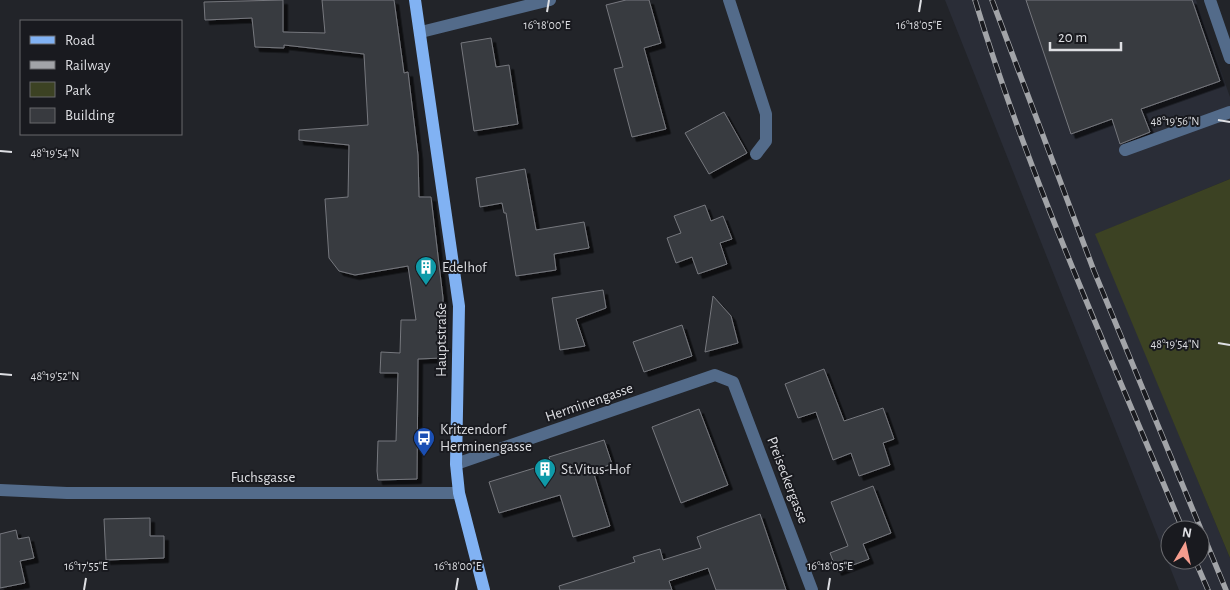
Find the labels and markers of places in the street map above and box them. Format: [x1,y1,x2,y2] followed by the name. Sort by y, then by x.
[414,255,438,286] building icon: Edelhof
[442,260,488,275] place label: Edelhof
[440,422,532,454] place label: Kritzendorf Herminengasse
[412,426,436,457] bus stop icon: Kritzendorf Herminengasse
[533,457,557,488] building icon: St.Vitus-Hof
[561,462,632,477] place label: St.Vitus-Hof

